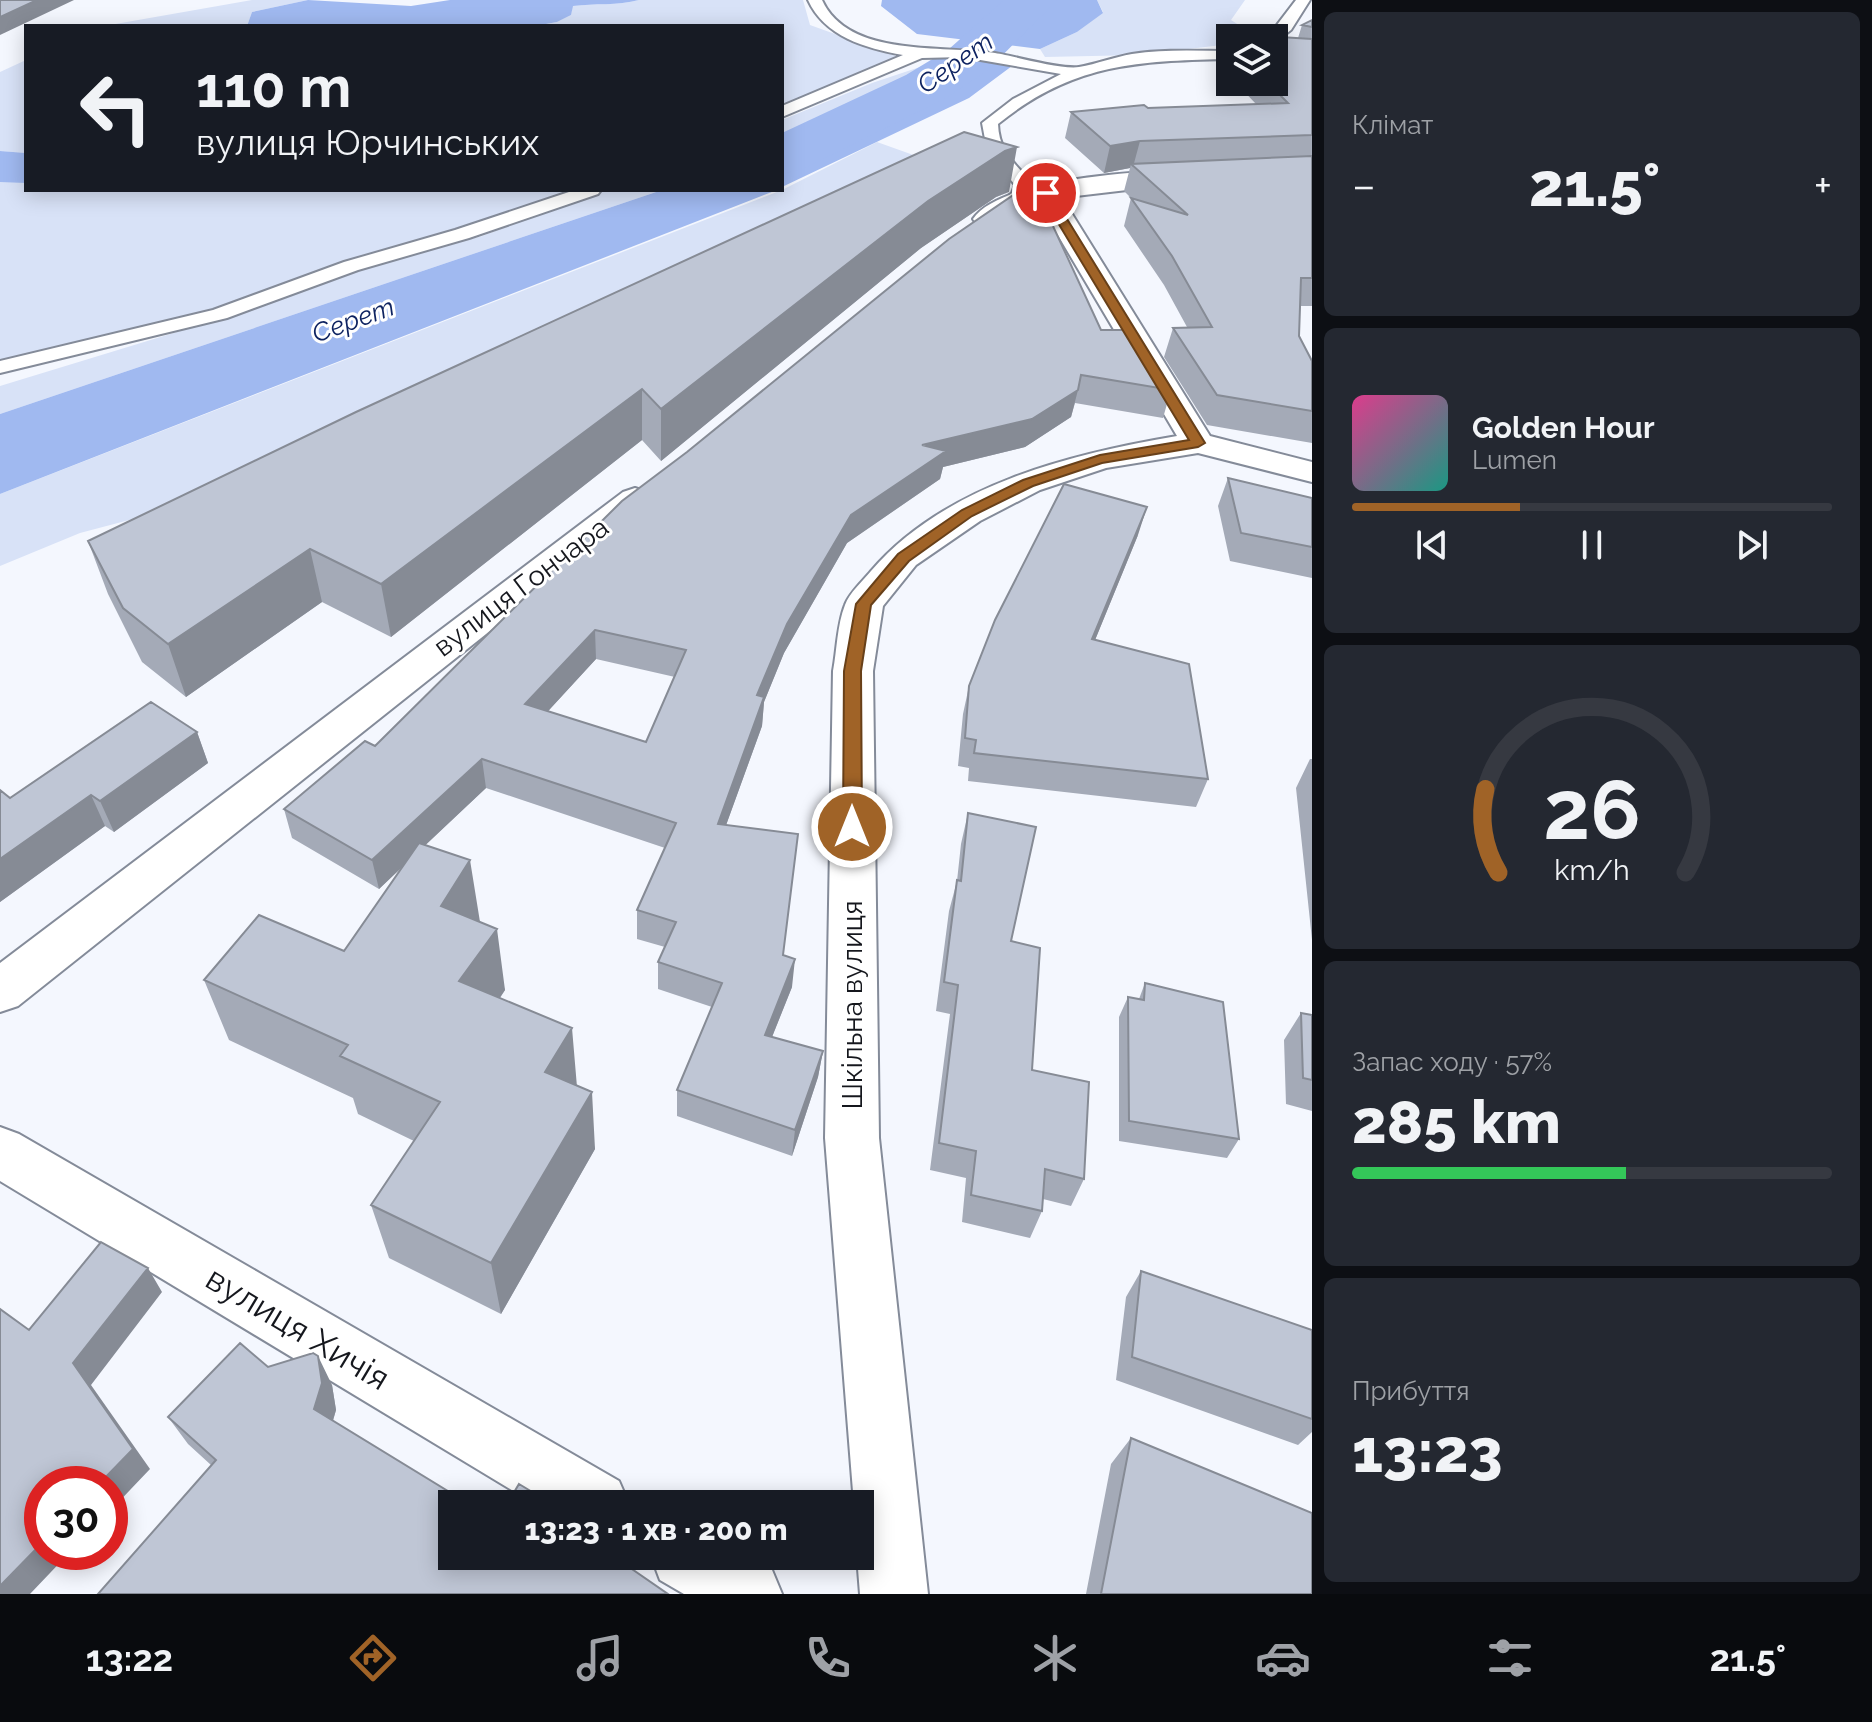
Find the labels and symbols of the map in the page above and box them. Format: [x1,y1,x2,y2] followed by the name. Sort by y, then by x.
[911,26,999,100] water label: Серет
[1012,159,1080,227] pin
[308,291,398,349] water label: Серет
[427,511,615,663] street label: вулиця Гончара
[810,785,894,869] position arrow
[836,900,869,1110] street label: Шкільна вулиця
[199,1258,397,1398] street label: вулиця Хичія
[24,1466,128,1570] speed limit sign: 30

